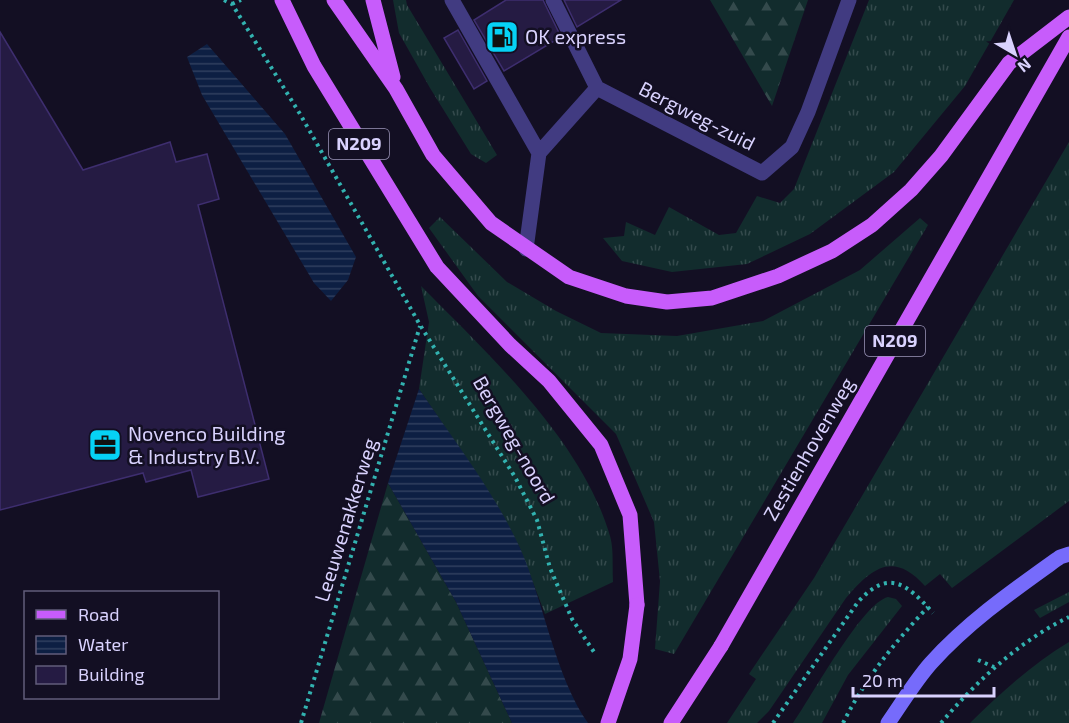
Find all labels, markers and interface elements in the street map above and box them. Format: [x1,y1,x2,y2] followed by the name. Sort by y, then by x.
[484,19,520,55] fuel station icon: OK express
[525,24,626,48] place label: OK express
[985,24,1045,84] north arrow
[1014,55,1035,77] text: N
[635,76,760,155] street label: Bergweg-zuid
[329,129,389,159] road number: N209
[865,326,925,356] road number: N209
[469,372,561,507] street label: Bergweg-noord
[757,373,859,524] street label: Zestienhovenweg
[128,421,286,468] place label: Novenco Building & Industry B.V.
[87,427,123,463] office icon: Novenco Building & Industry B.V.
[309,435,381,605] street label: Leeuwenakkerweg
[24,591,219,699] legend
[78,603,119,625] text: Road
[78,633,128,655] text: Water
[853,660,994,698] scale bar
[78,663,145,685] text: Building
[862,669,903,691] text: 20 m

